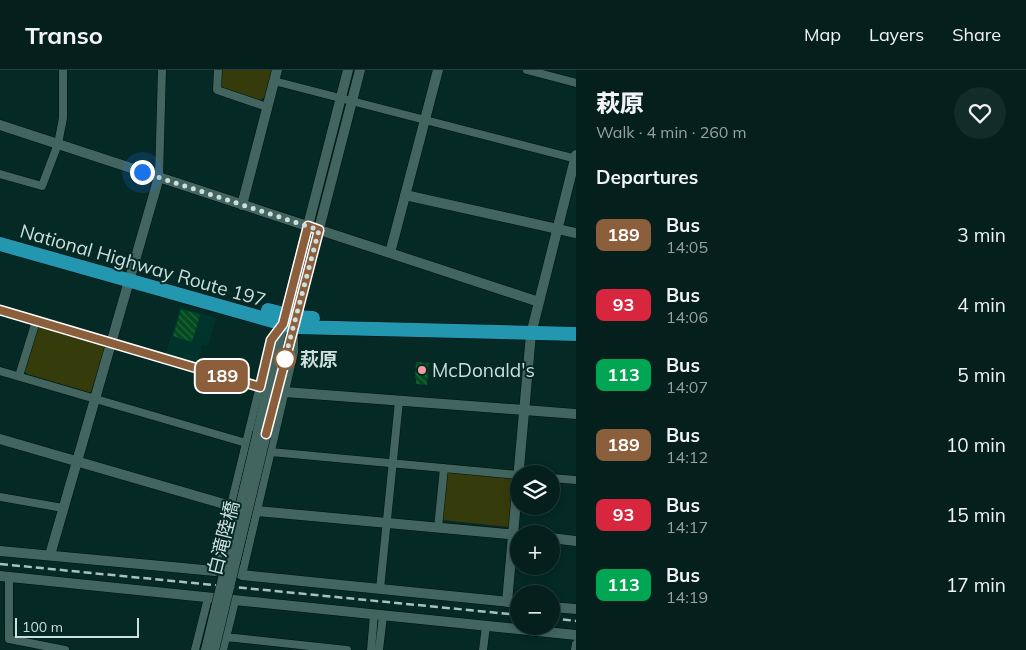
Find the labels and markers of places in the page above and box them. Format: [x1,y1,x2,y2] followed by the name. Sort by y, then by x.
[300,347,338,371] place label: 萩原
[274,348,296,370] marker: 萩原
[432,358,535,382] place label: McDonald's
[416,364,428,376] marker: McDonald's

